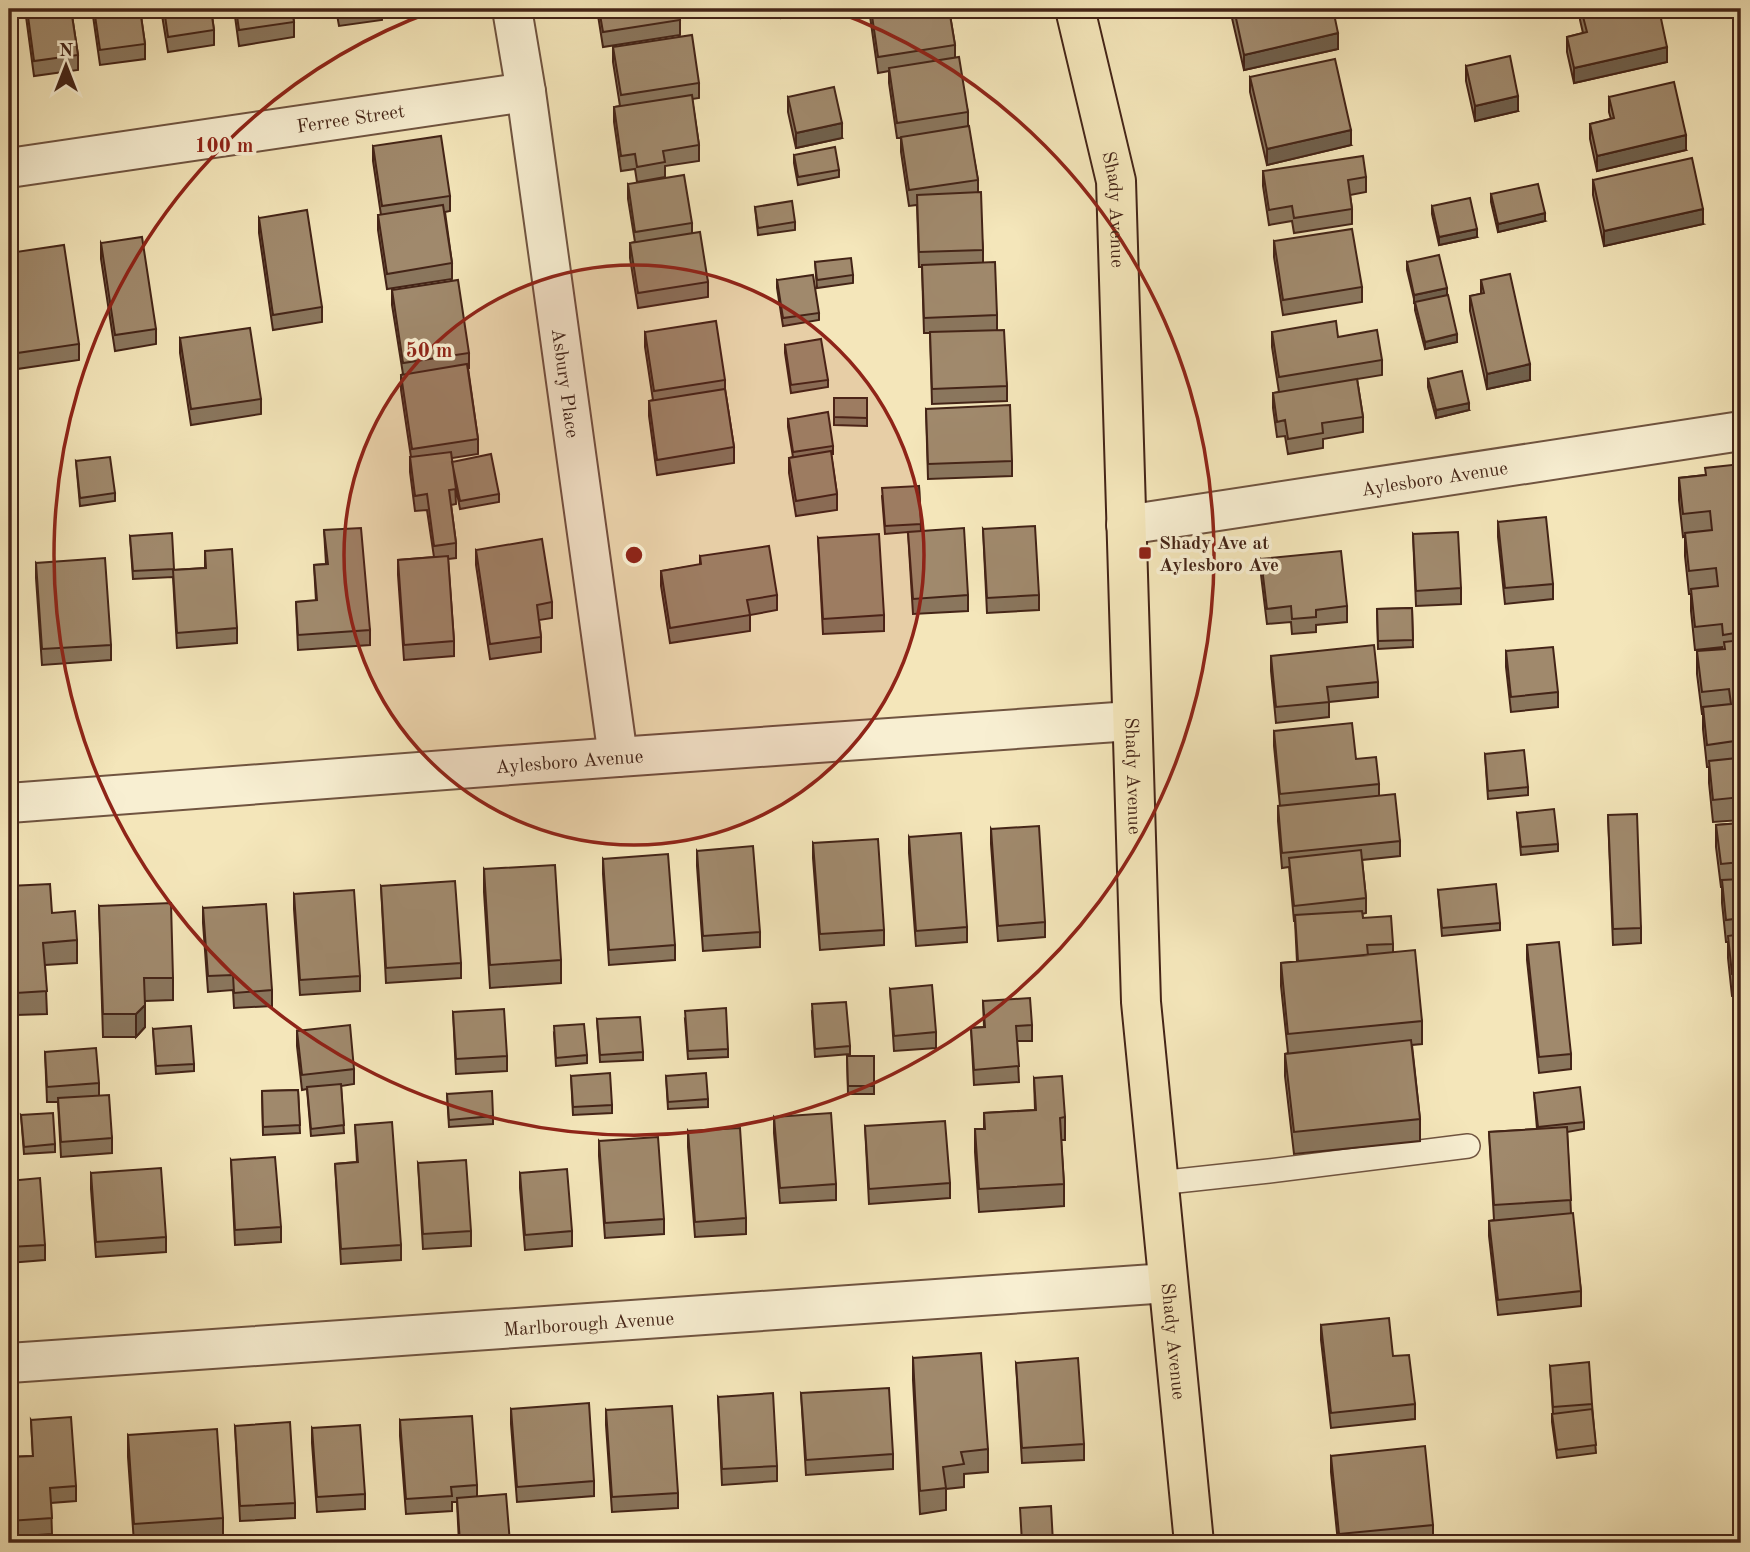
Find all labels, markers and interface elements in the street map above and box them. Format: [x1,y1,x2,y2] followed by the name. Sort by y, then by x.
[32,32,102,102] north arrow
[59,42,74,61] text: N
[295,103,406,138] street label: Ferree Street
[194,136,254,157] text: 100 m
[1097,150,1126,268] street label: Shady Avenue
[547,327,581,439] street label: Asbury Place
[405,341,453,362] text: 50 m
[1360,460,1509,501] street label: Aylesboro Avenue
[1159,535,1279,576] place label: Shady Ave at Aylesboro Ave
[622,543,646,567] centre of rings
[1137,545,1153,561] marker: Shady Ave at Aylesboro Ave
[1120,717,1143,835] street label: Shady Avenue
[495,748,644,778] street label: Aylesboro Avenue
[1157,1282,1187,1401] street label: Shady Avenue
[503,1310,675,1341] street label: Marlborough Avenue

